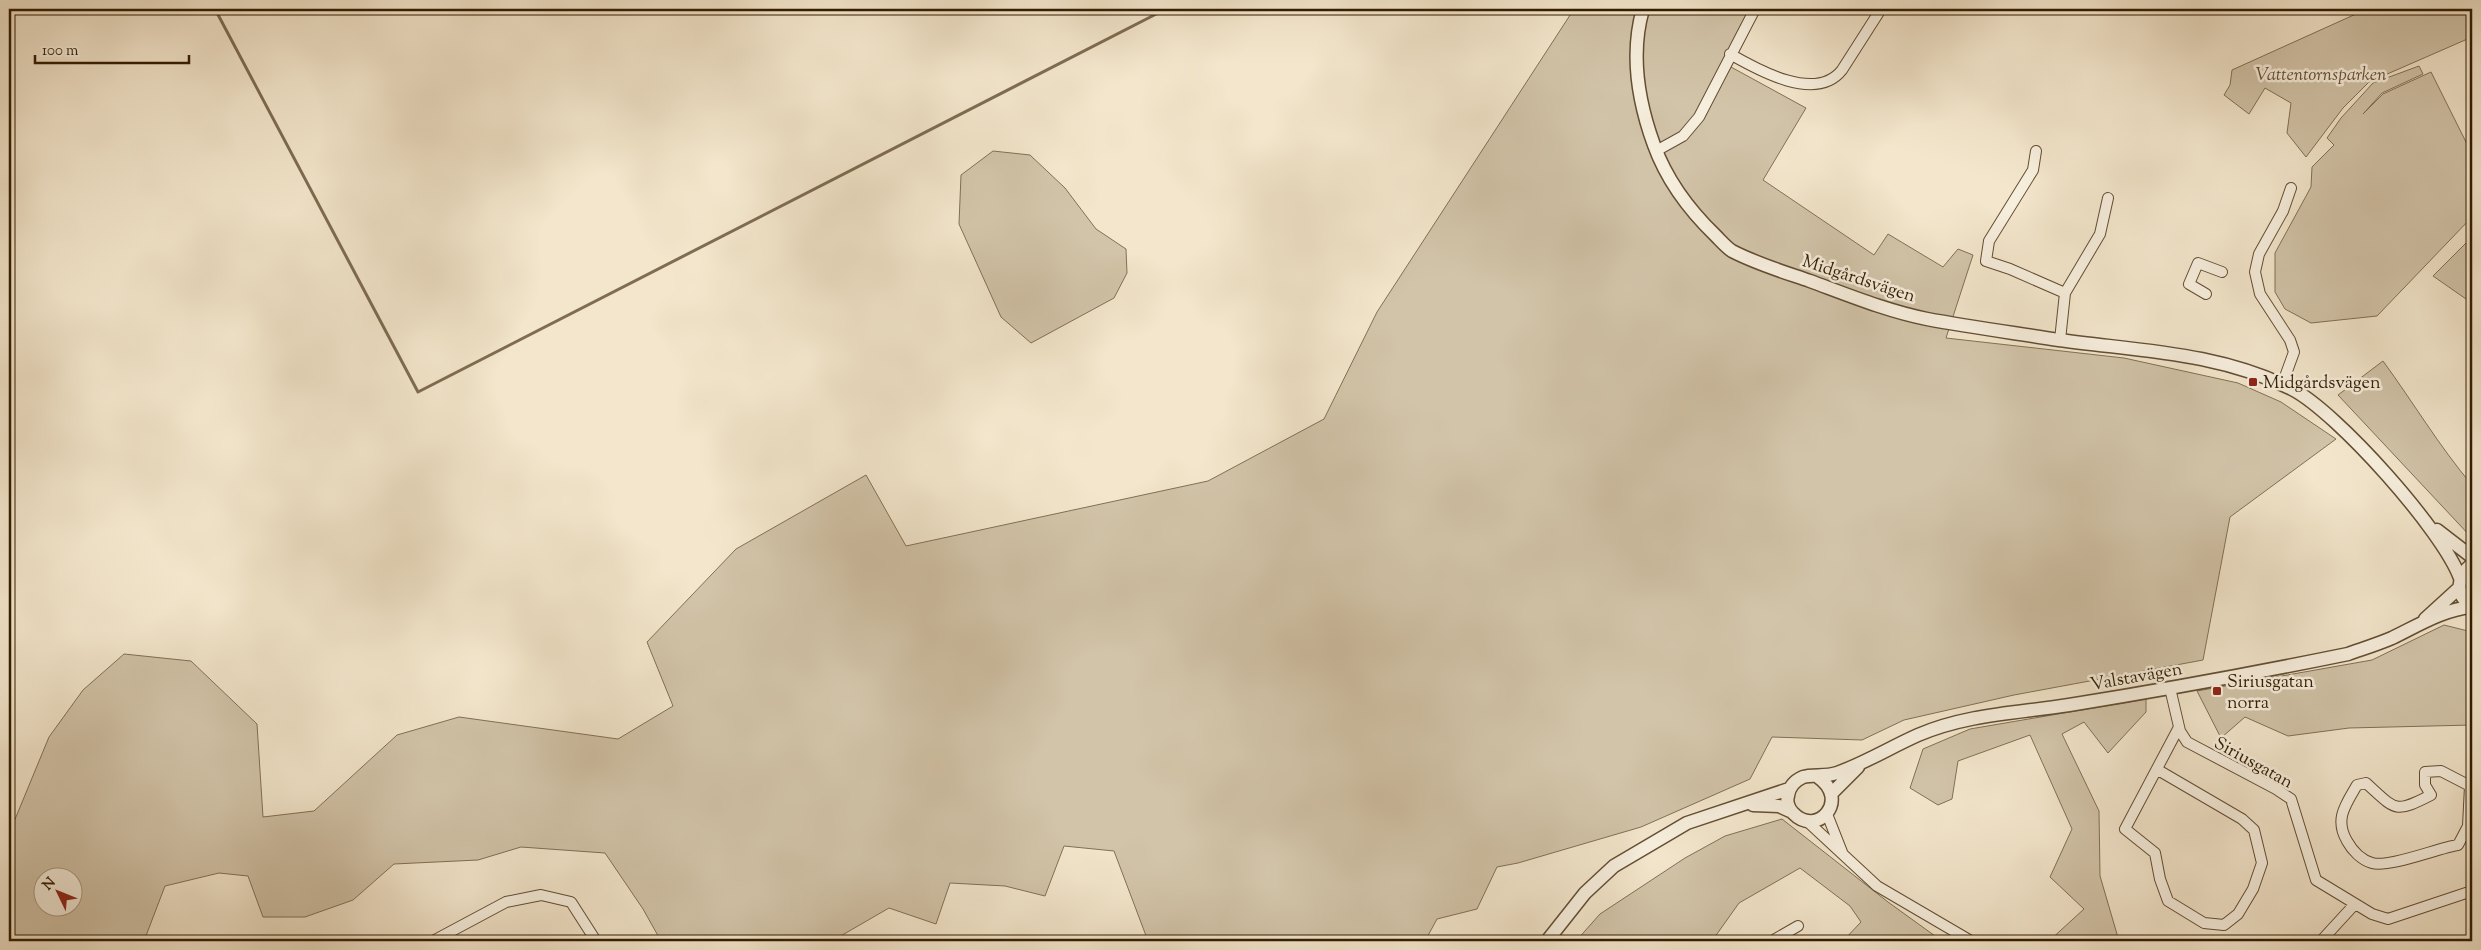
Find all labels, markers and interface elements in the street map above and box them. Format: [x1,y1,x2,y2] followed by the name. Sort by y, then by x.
[35,32,189,64] scale bar
[42,41,79,62] text: 100 m
[2256,63,2387,89] park label: Vattentornsparken
[1798,249,1919,311] street label: Midgårdsvägen
[2263,371,2381,397] place label: Midgårdsvägen
[2247,376,2259,388] marker: Midgårdsvägen
[2088,657,2185,699] street label: Valstavägen
[2227,670,2314,717] place label: Siriusgatan norra
[2211,685,2223,697] marker: Siriusgatan norra
[2209,731,2298,796] street label: Siriusgatan
[32,868,82,918] north arrow
[39,874,61,895] text: N

